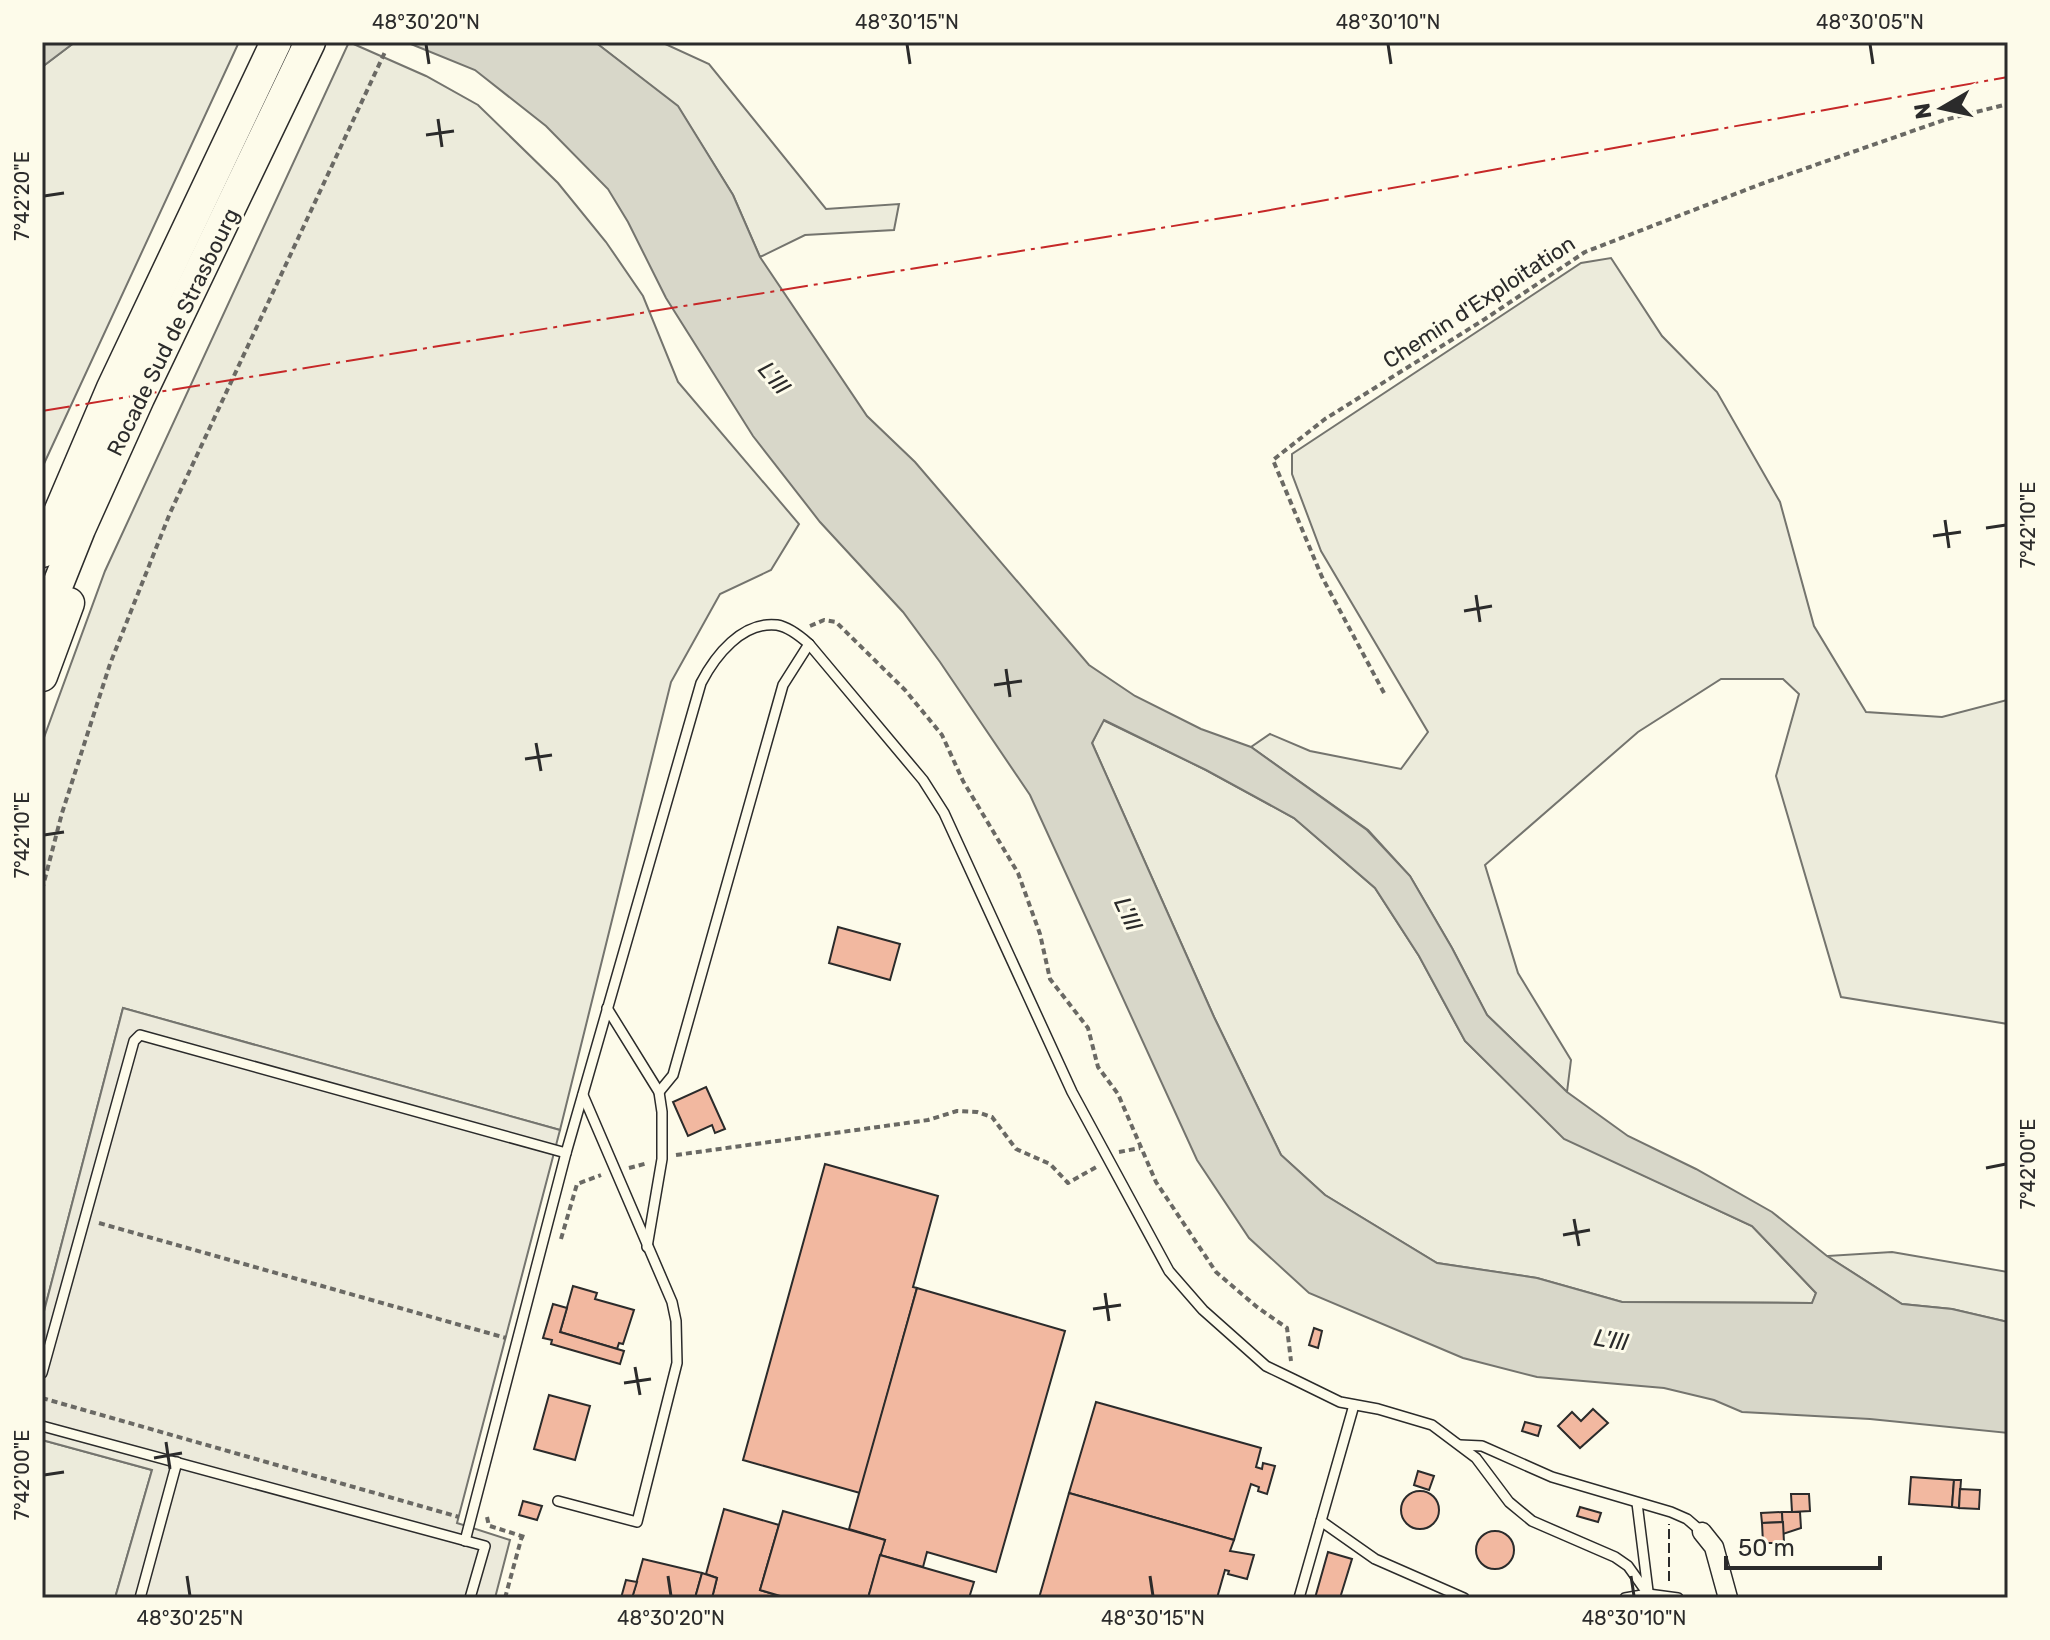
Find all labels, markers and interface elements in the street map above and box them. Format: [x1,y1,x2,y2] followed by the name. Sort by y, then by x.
[372,10,480,34] text: 48°30'20"N
[855,10,959,34] text: 48°30'15"N
[1336,10,1440,34] text: 48°30'10"N
[1816,10,1924,34] text: 48°30'05"N
[1902,68,1982,148] north arrow
[1908,101,1937,121] text: N
[10,151,34,241] text: 7°42'20"E
[101,204,245,460] street label: Rocade Sud de Strasbourg
[1378,230,1580,374] street label: Chemin d'Exploitation
[752,356,796,401] water label: L'Ill
[2016,482,2040,568] text: 7°42'10"E
[10,792,34,878] text: 7°42'10"E
[1108,893,1148,936] water label: L'Ill
[2016,1119,2040,1209] text: 7°42'00"E
[1592,1323,1631,1357] water label: L'Ill
[10,1430,34,1520] text: 7°42'00"E
[1726,1520,1880,1570] scale bar
[1738,1534,1795,1562] text: 50 m
[137,1606,243,1630] text: 48°30'25"N
[617,1606,725,1630] text: 48°30'20"N
[1101,1606,1205,1630] text: 48°30'15"N
[1582,1606,1686,1630] text: 48°30'10"N

